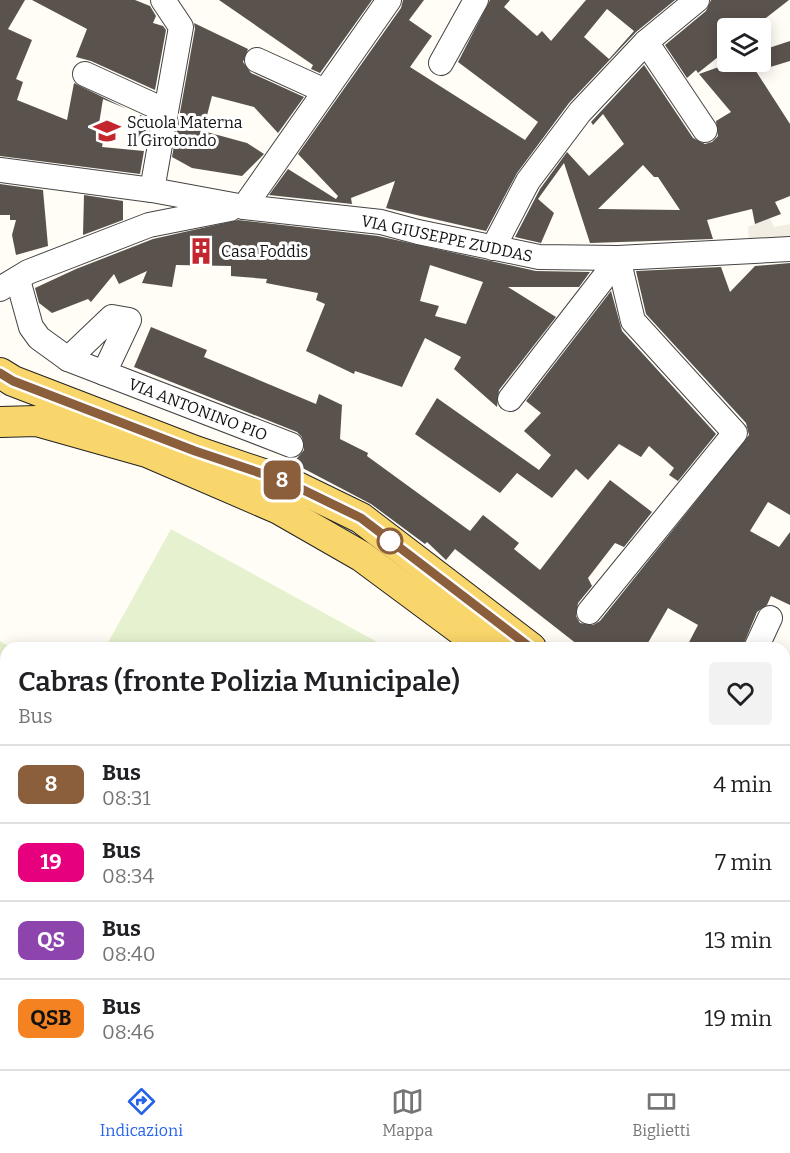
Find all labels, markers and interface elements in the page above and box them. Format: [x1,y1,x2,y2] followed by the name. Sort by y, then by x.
[717,18,771,72] map controls
[717,18,771,72] button: layers
[127,113,243,150] place label: Scuola Materna Il Girotondo
[92,116,122,146] school or university icon: Scuola Materna Il Girotondo
[359,211,534,266] street label: VIA GIUSEPPE ZUDDAS
[186,236,216,266] building icon: Casa Foddis
[221,242,308,261] place label: Casa Foddis
[126,374,270,445] street label: VIA ANTONINO PIO
[262,460,302,500] line badge: 8
[276,467,288,493] text: 8
[377,528,403,554] unlabelled marker
[709,662,772,725] button: heart
[18,665,460,698] text: Cabras (fronte Polizia Municipale)
[18,704,53,728] text: Bus
[102,759,141,786] text: Bus
[45,771,57,797] text: 8
[713,771,772,798] text: 4 min
[102,786,151,810] text: 08:31
[102,837,141,864] text: Bus
[40,849,62,875] text: 19
[715,849,772,876] text: 7 min
[102,864,154,888] text: 08:34
[102,915,141,942] text: Bus
[37,927,65,953] text: QS
[705,927,772,954] text: 13 min
[102,942,156,966] text: 08:40
[102,993,141,1020] text: Bus
[30,1005,72,1031] text: QSB
[704,1005,772,1032] text: 19 min
[102,1020,154,1044] text: 08:46
[100,1085,183,1140] tab: Indicazioni
[382,1085,433,1140] tab: Mappa
[632,1085,690,1140] tab: Biglietti

